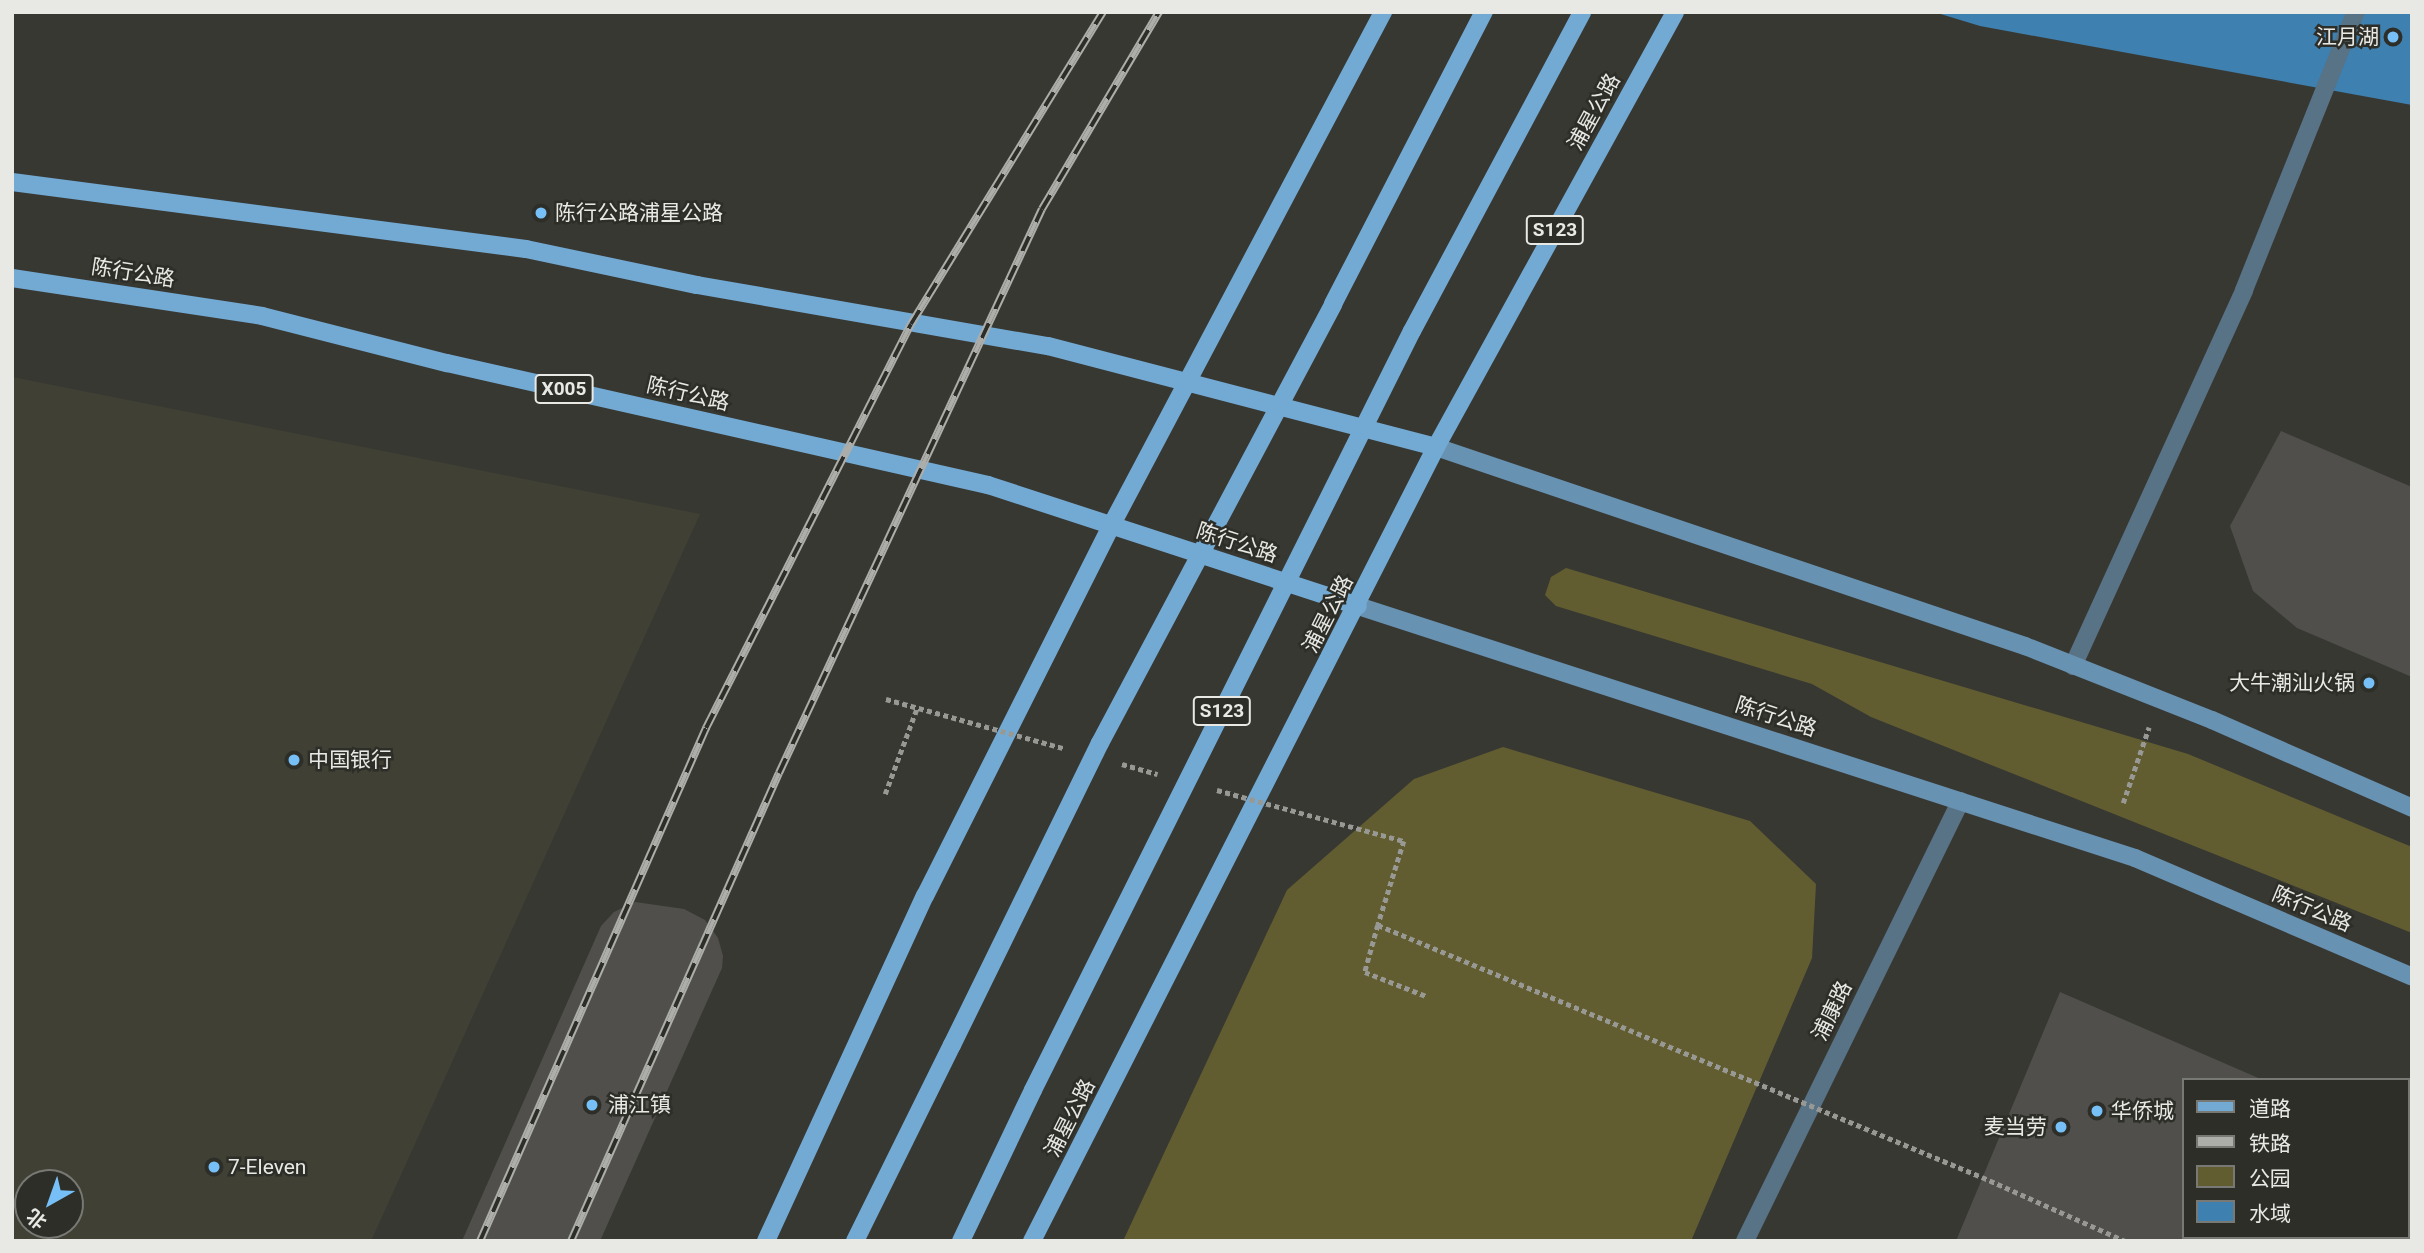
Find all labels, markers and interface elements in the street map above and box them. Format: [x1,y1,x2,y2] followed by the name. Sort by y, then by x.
[2316,24,2379,50] place label: 江月湖
[2385,29,2401,45] marker: 江月湖
[1563,69,1625,155] street label: 浦星公路
[555,200,723,226] place label: 陈行公路浦星公路
[533,205,549,221] marker: 陈行公路浦星公路
[1525,214,1585,246] road number: S123
[90,254,176,292] street label: 陈行公路
[644,372,732,416] street label: 陈行公路
[534,374,594,404] road number: X005
[1193,518,1281,568] street label: 陈行公路
[1298,571,1358,657] street label: 浦星公路
[2229,670,2355,696] place label: 大牛潮汕火锅
[2361,675,2377,691] marker: 大牛潮汕火锅
[1732,692,1820,742] street label: 陈行公路
[1192,696,1252,726] road number: S123
[308,747,392,773] place label: 中国银行
[286,752,302,768] marker: 中国银行
[2268,881,2356,937] street label: 陈行公路
[1807,977,1857,1045] street label: 浦康路
[1040,1075,1100,1161] street label: 浦星公路
[2182,1078,2410,1239] legend
[608,1092,671,1118] place label: 浦江镇
[582,1095,602,1115] marker: 浦江镇
[2249,1097,2291,1121] text: 道路
[2111,1098,2174,1124] place label: 华侨城
[2089,1103,2105,1119] marker: 华侨城
[1984,1114,2047,1140] place label: 麦当劳
[2053,1119,2069,1135] marker: 麦当劳
[2249,1132,2291,1156] text: 铁路
[228,1154,306,1180] place label: 7-Eleven
[206,1159,222,1175] marker: 7-Eleven
[2249,1167,2291,1191] text: 公园
[14,1169,84,1239] north arrow
[2249,1202,2291,1226] text: 水域
[22,1204,51,1234] text: 北

